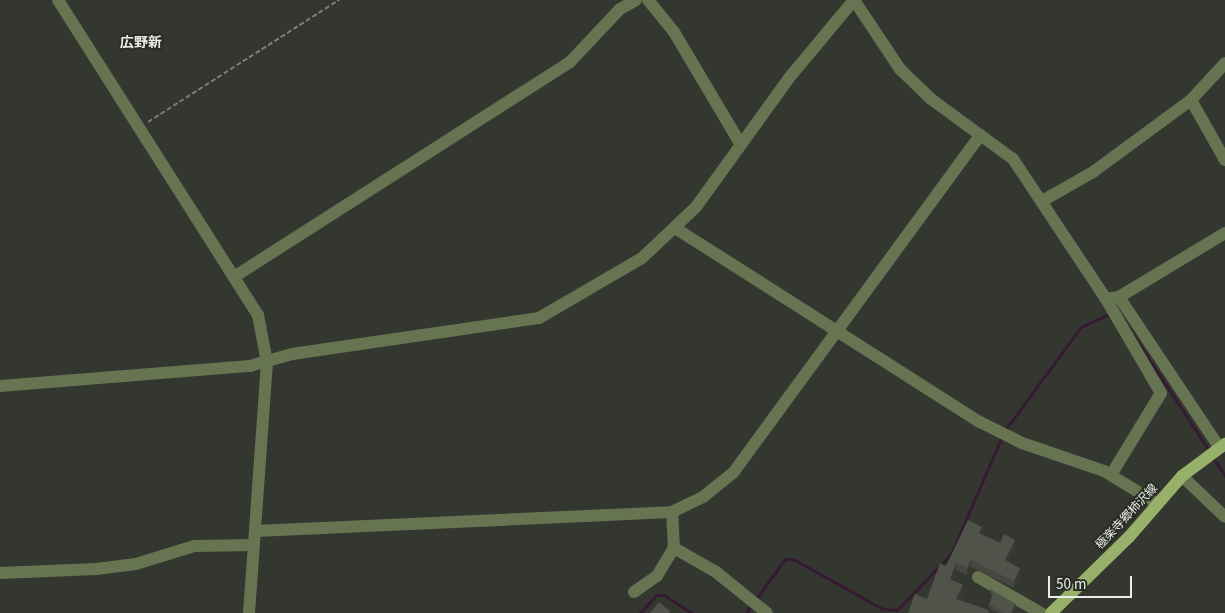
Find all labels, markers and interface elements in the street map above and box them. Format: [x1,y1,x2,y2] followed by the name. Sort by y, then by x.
[120,35,162,51] district label: 広野新
[1093,481,1161,553] street label: 極楽寺郷柿沢線
[1050,566,1134,598] scale bar
[1056,574,1086,595] text: 50 m

